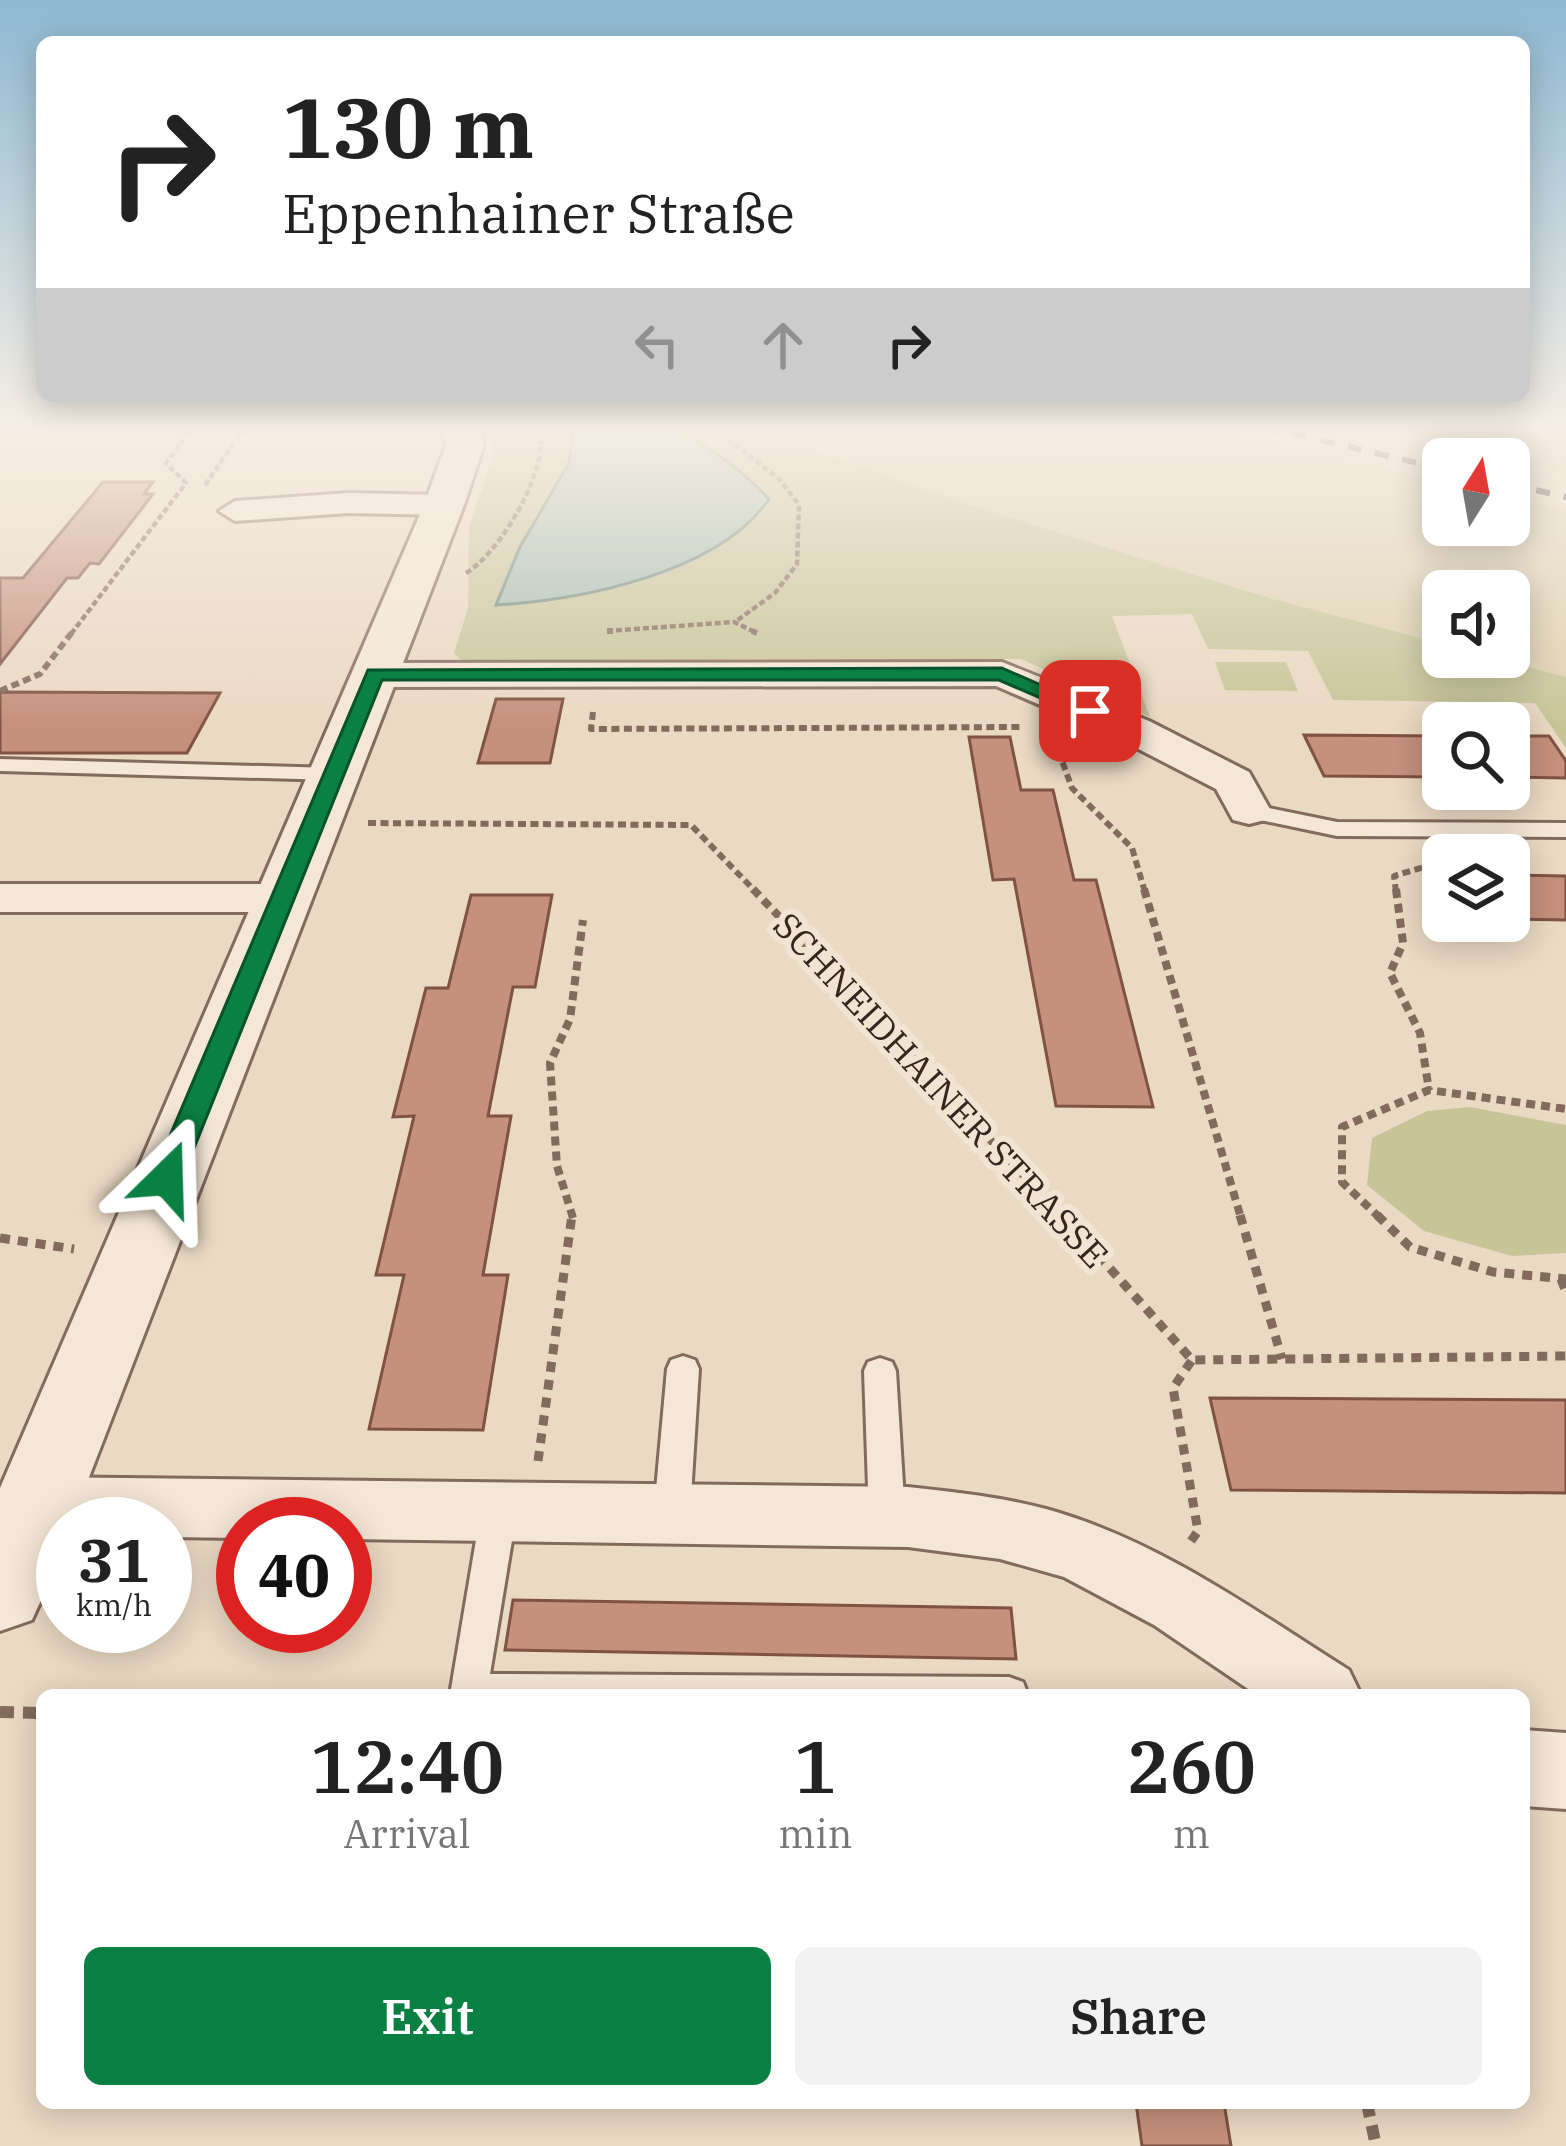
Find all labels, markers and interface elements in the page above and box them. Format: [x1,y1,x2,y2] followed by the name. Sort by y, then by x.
[282,72,534,181] text: 130 m
[84,84,240,240] icon: right
[282,178,795,248] text: Eppenhainer Straße
[624,312,690,378] icon: left
[750,312,816,378] icon: ahead
[876,312,942,378] icon: right
[1422,438,1530,546] north arrow
[1422,438,1530,942] map controls
[1422,570,1530,678] button: sound
[1039,660,1141,762] pin
[1057,678,1123,744] icon: arrive
[1422,702,1530,810] button: search
[1422,834,1530,942] button: layers
[764,902,1119,1277] street label: SCHNEIDHAINER STRASSE
[104,1115,230,1241] position arrow
[216,1497,372,1653] speed limit sign: 40
[78,1520,150,1599] text: 31
[76,1585,152,1624] text: km/h
[310,1719,504,1813] text: 12:40
[794,1719,837,1813] text: 1
[1126,1719,1256,1813] text: 260
[344,1808,471,1859] text: Arrival
[778,1808,853,1859] text: min
[1173,1808,1210,1859] text: m
[84,1947,771,2085] button: Exit
[795,1947,1482,2085] button: Share

